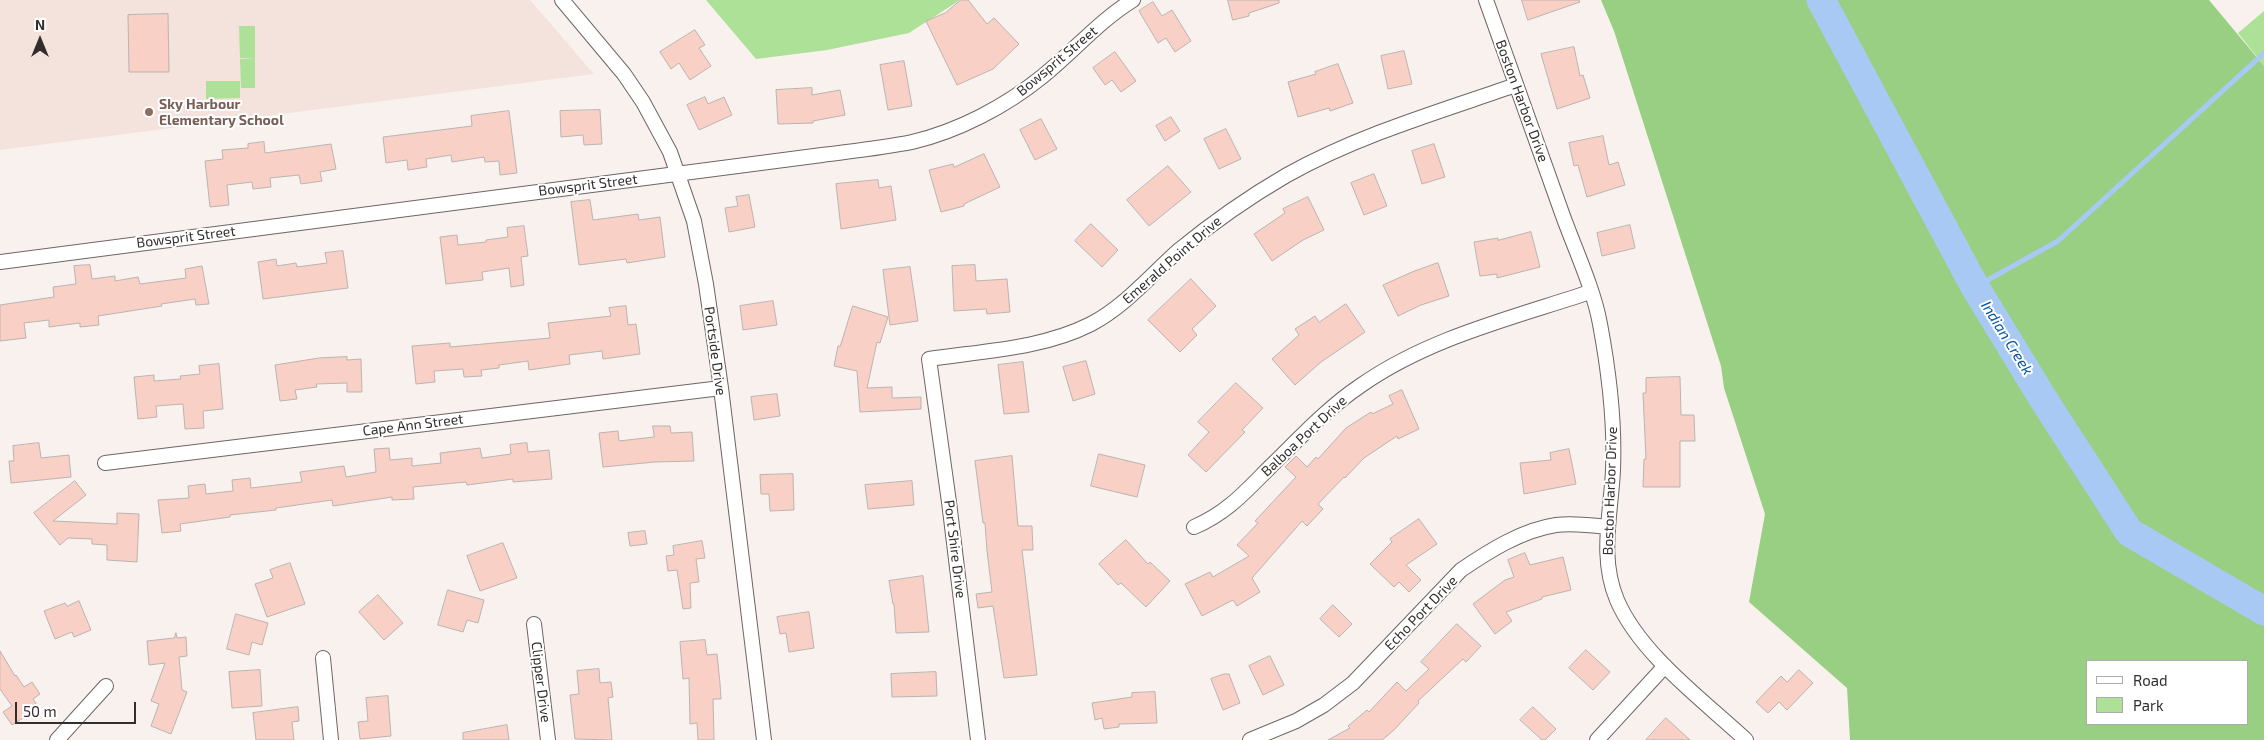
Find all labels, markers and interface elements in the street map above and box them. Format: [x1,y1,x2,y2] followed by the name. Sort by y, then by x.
[15,15,65,65] north arrow
[35,16,45,33] text: N
[1013,22,1101,100] street label: Bowsprit Street
[1492,38,1552,164] street label: Boston Harbor Drive
[159,96,284,128] place label: Sky Harbour Elementary School
[143,106,155,118] marker: Sky Harbour Elementary School
[537,171,639,199] street label: Bowsprit Street
[1119,212,1225,308] street label: Emerald Point Drive
[135,223,237,251] street label: Bowsprit Street
[1977,298,2037,378] water label: Indian Creek
[700,305,730,397] street label: Portside Drive
[1258,392,1350,480] street label: Balboa Port Drive
[362,410,464,440] street label: Cape Ann Street
[1599,426,1621,556] street label: Boston Harbor Drive
[941,499,969,599] street label: Port Shire Drive
[1381,572,1461,654] street label: Echo Port Drive
[528,641,554,723] street label: Clipper Drive
[2086,660,2249,725] legend
[2133,671,2168,689] text: Road
[18,692,139,724] scale bar
[2133,696,2164,714] text: Park
[23,702,57,720] text: 50 m

